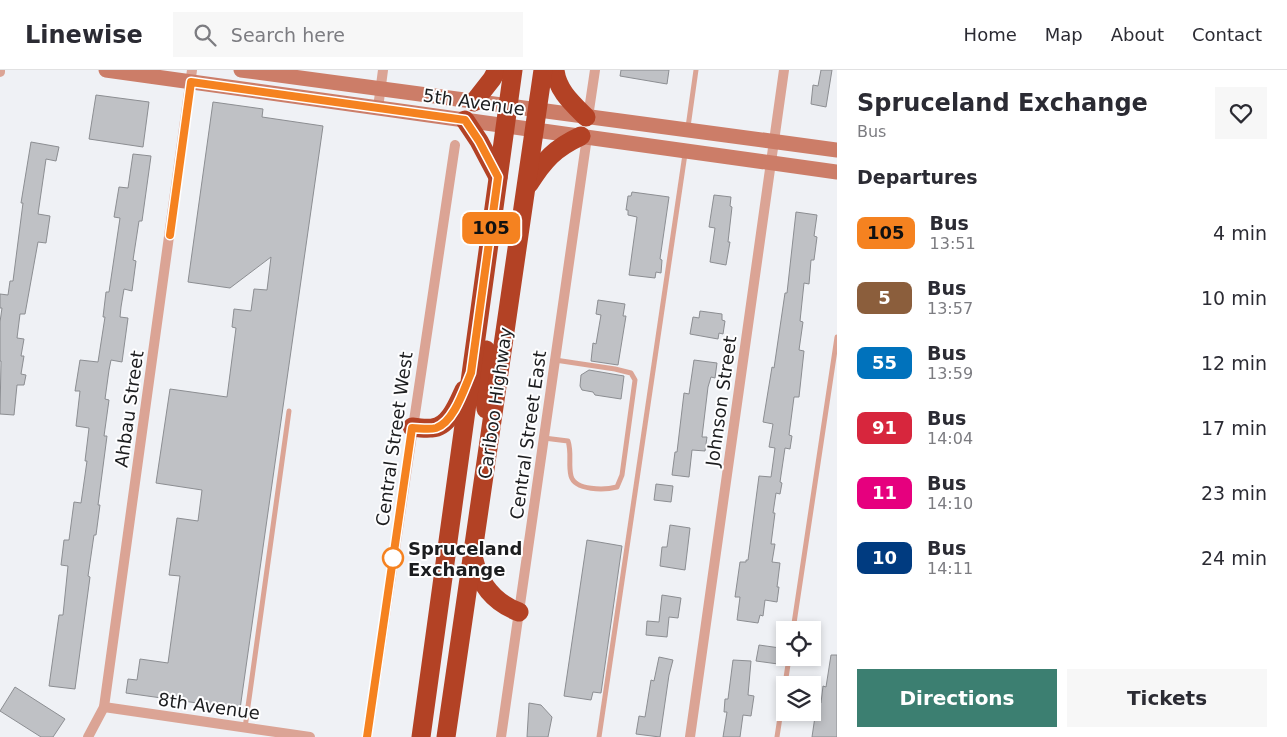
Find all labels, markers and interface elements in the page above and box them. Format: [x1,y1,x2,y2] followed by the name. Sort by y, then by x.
[173,12,523,57] search box
[25,21,143,49] text: Linewise
[191,21,219,49] icon: search
[231,24,345,46] text: Search here
[964,24,1017,45] text: Home
[1045,24,1083,45] text: Map
[1111,24,1164,45] text: About
[1192,24,1262,45] text: Contact
[422,84,526,120] street label: 5th Avenue
[1215,87,1267,139] button: heart
[857,89,1148,117] text: Spruceland Exchange
[857,122,886,141] text: Bus
[857,166,978,188] text: Departures
[462,212,520,244] line badge: 105
[930,212,969,234] text: Bus
[472,217,510,238] text: 105
[867,222,905,243] text: 105
[1213,222,1267,244] text: 4 min
[930,234,976,253] text: 13:51
[927,277,966,299] text: Bus
[878,287,891,308] text: 5
[1201,287,1267,309] text: 10 min
[927,299,973,318] text: 13:57
[474,325,516,480] street label: Cariboo Highway
[701,334,741,468] street label: Johnson Street
[927,342,966,364] text: Bus
[110,349,148,469] street label: Ahbau Street
[506,349,550,521] street label: Central Street East
[371,350,417,528] street label: Central Street West
[872,352,897,373] text: 55
[1201,352,1267,374] text: 12 min
[927,364,973,383] text: 13:59
[927,407,966,429] text: Bus
[872,417,897,438] text: 91
[1201,417,1267,439] text: 17 min
[927,429,973,448] text: 14:04
[927,472,966,494] text: Bus
[872,482,897,503] text: 11
[1201,482,1267,504] text: 23 min
[927,494,973,513] text: 14:10
[927,537,966,559] text: Bus
[408,538,522,580] place label: Spruceland Exchange
[382,547,404,569] marker: Spruceland Exchange
[872,547,897,568] text: 10
[1201,547,1267,569] text: 24 min
[927,559,973,578] text: 14:11
[776,621,821,721] map controls
[776,621,821,666] button: locate
[857,669,1057,727] button: Directions
[1067,669,1267,727] button: Tickets
[776,676,821,721] button: layers
[157,688,261,724] street label: 8th Avenue

